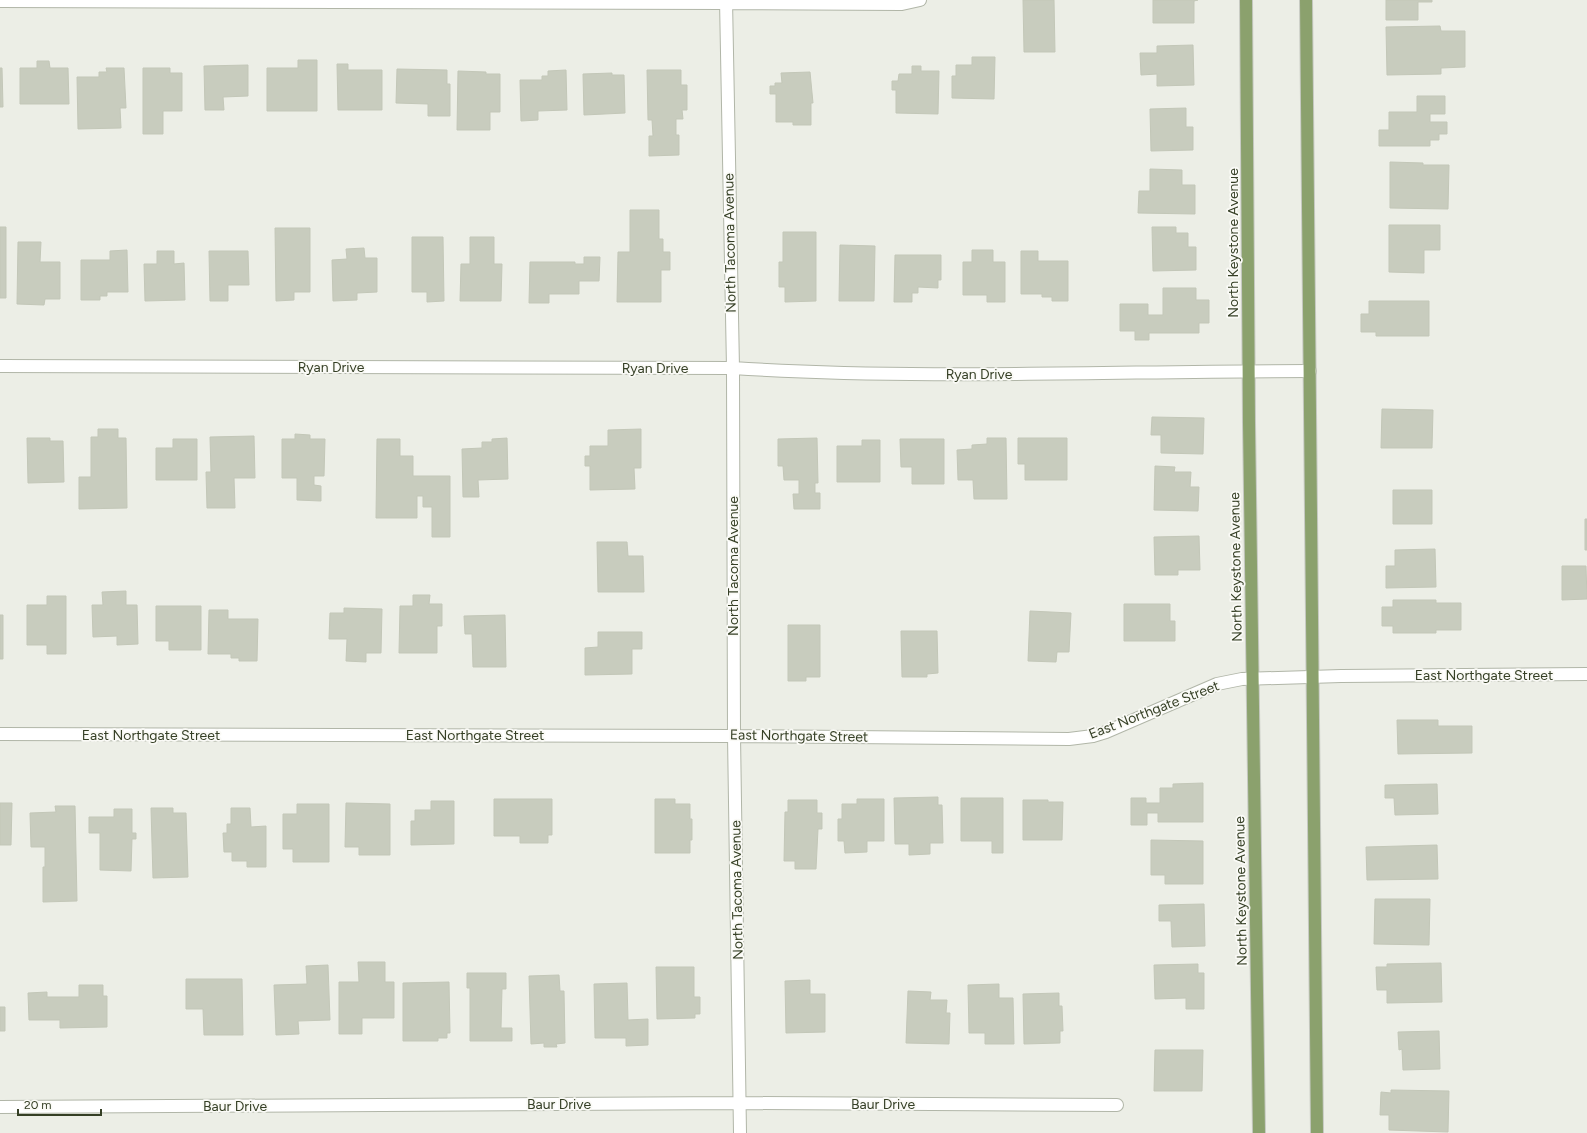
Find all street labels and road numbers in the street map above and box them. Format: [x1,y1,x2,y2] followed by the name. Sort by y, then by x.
[1225,168,1242,318] street label: North Keystone Avenue
[720,173,740,313] street label: North Tacoma Avenue
[298,359,365,376] street label: Ryan Drive
[622,360,689,377] street label: Ryan Drive
[946,366,1013,383] street label: Ryan Drive
[1226,492,1246,642] street label: North Keystone Avenue
[725,496,742,636] street label: North Tacoma Avenue
[1415,667,1553,684] street label: East Northgate Street
[1086,677,1222,743] street label: East Northgate Street
[730,726,868,746] street label: East Northgate Street
[82,727,220,744] street label: East Northgate Street
[406,727,544,744] street label: East Northgate Street
[1231,816,1251,966] street label: North Keystone Avenue
[727,820,747,960] street label: North Tacoma Avenue
[527,1096,591,1113] street label: Baur Drive
[851,1096,915,1113] street label: Baur Drive
[203,1098,267,1115] street label: Baur Drive

